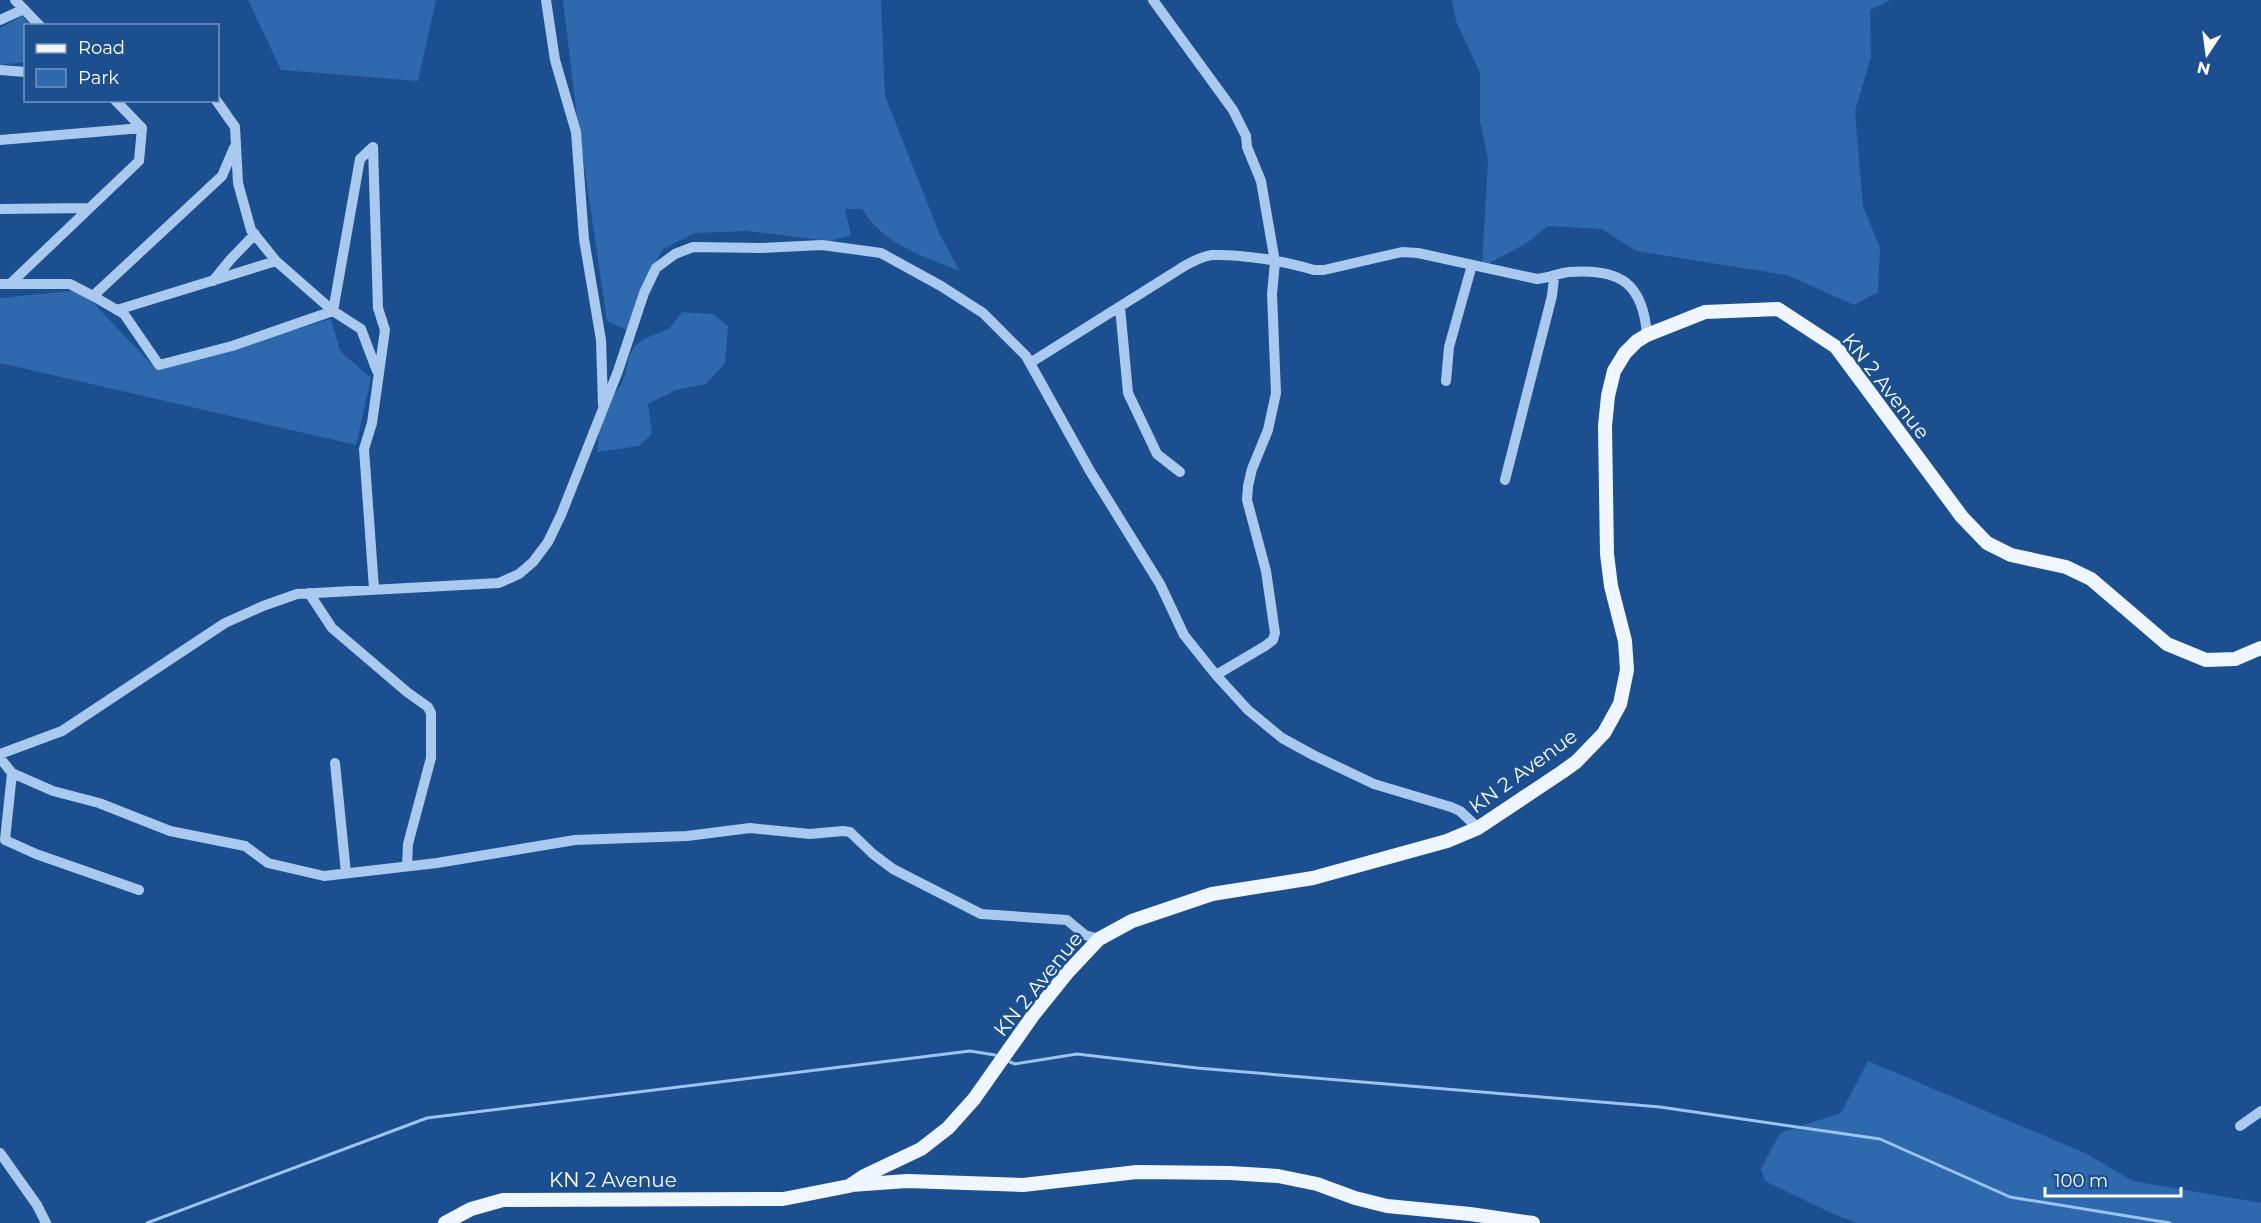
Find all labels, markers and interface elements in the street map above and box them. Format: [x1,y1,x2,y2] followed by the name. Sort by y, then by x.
[24,24,219,102] legend
[2177,24,2237,84] north arrow
[78,37,125,59] text: Road
[2195,57,2212,79] text: N
[78,67,119,89] text: Park
[1837,328,1935,444] street label: KN 2 Avenue
[1464,724,1582,818] street label: KN 2 Avenue
[988,927,1088,1041] street label: KN 2 Avenue
[2045,1160,2182,1198] scale bar
[549,1168,677,1192] street label: KN 2 Avenue
[2054,1170,2108,1192] text: 100 m

